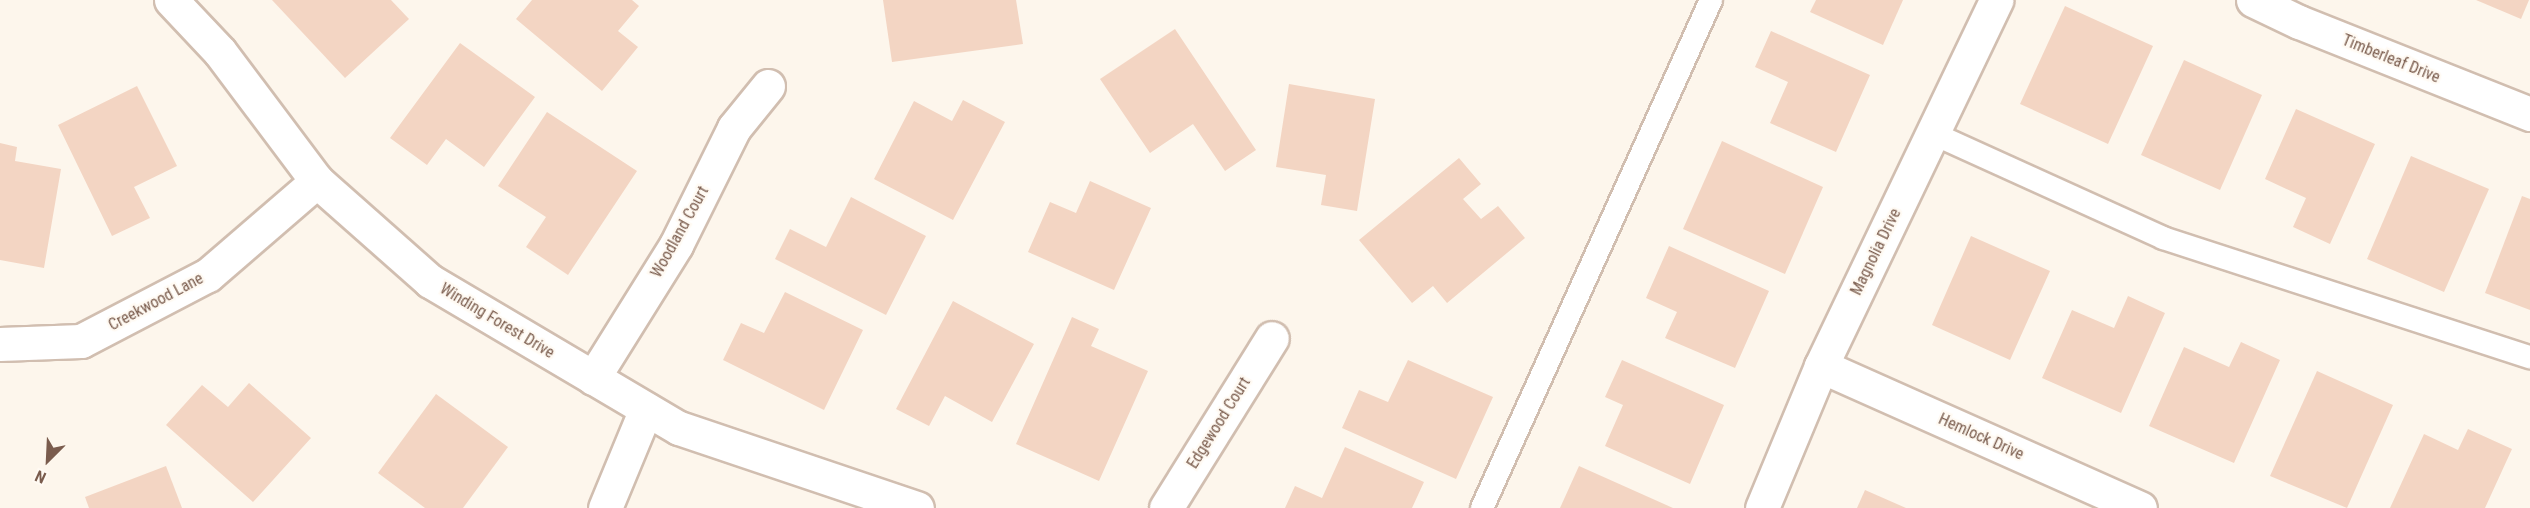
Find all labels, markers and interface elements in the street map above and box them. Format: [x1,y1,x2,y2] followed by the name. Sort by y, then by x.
[2339,31,2443,87] street label: Timberleaf Drive
[647,183,713,281] street label: Woodland Court
[1847,206,1905,298] street label: Magnolia Drive
[105,269,207,335] street label: Creekwood Lane
[436,279,558,363] street label: Winding Forest Drive
[1183,374,1255,472] street label: Edgewood Court
[1935,410,2027,464] street label: Hemlock Drive
[18,430,78,490] north arrow
[32,466,49,488] text: N

